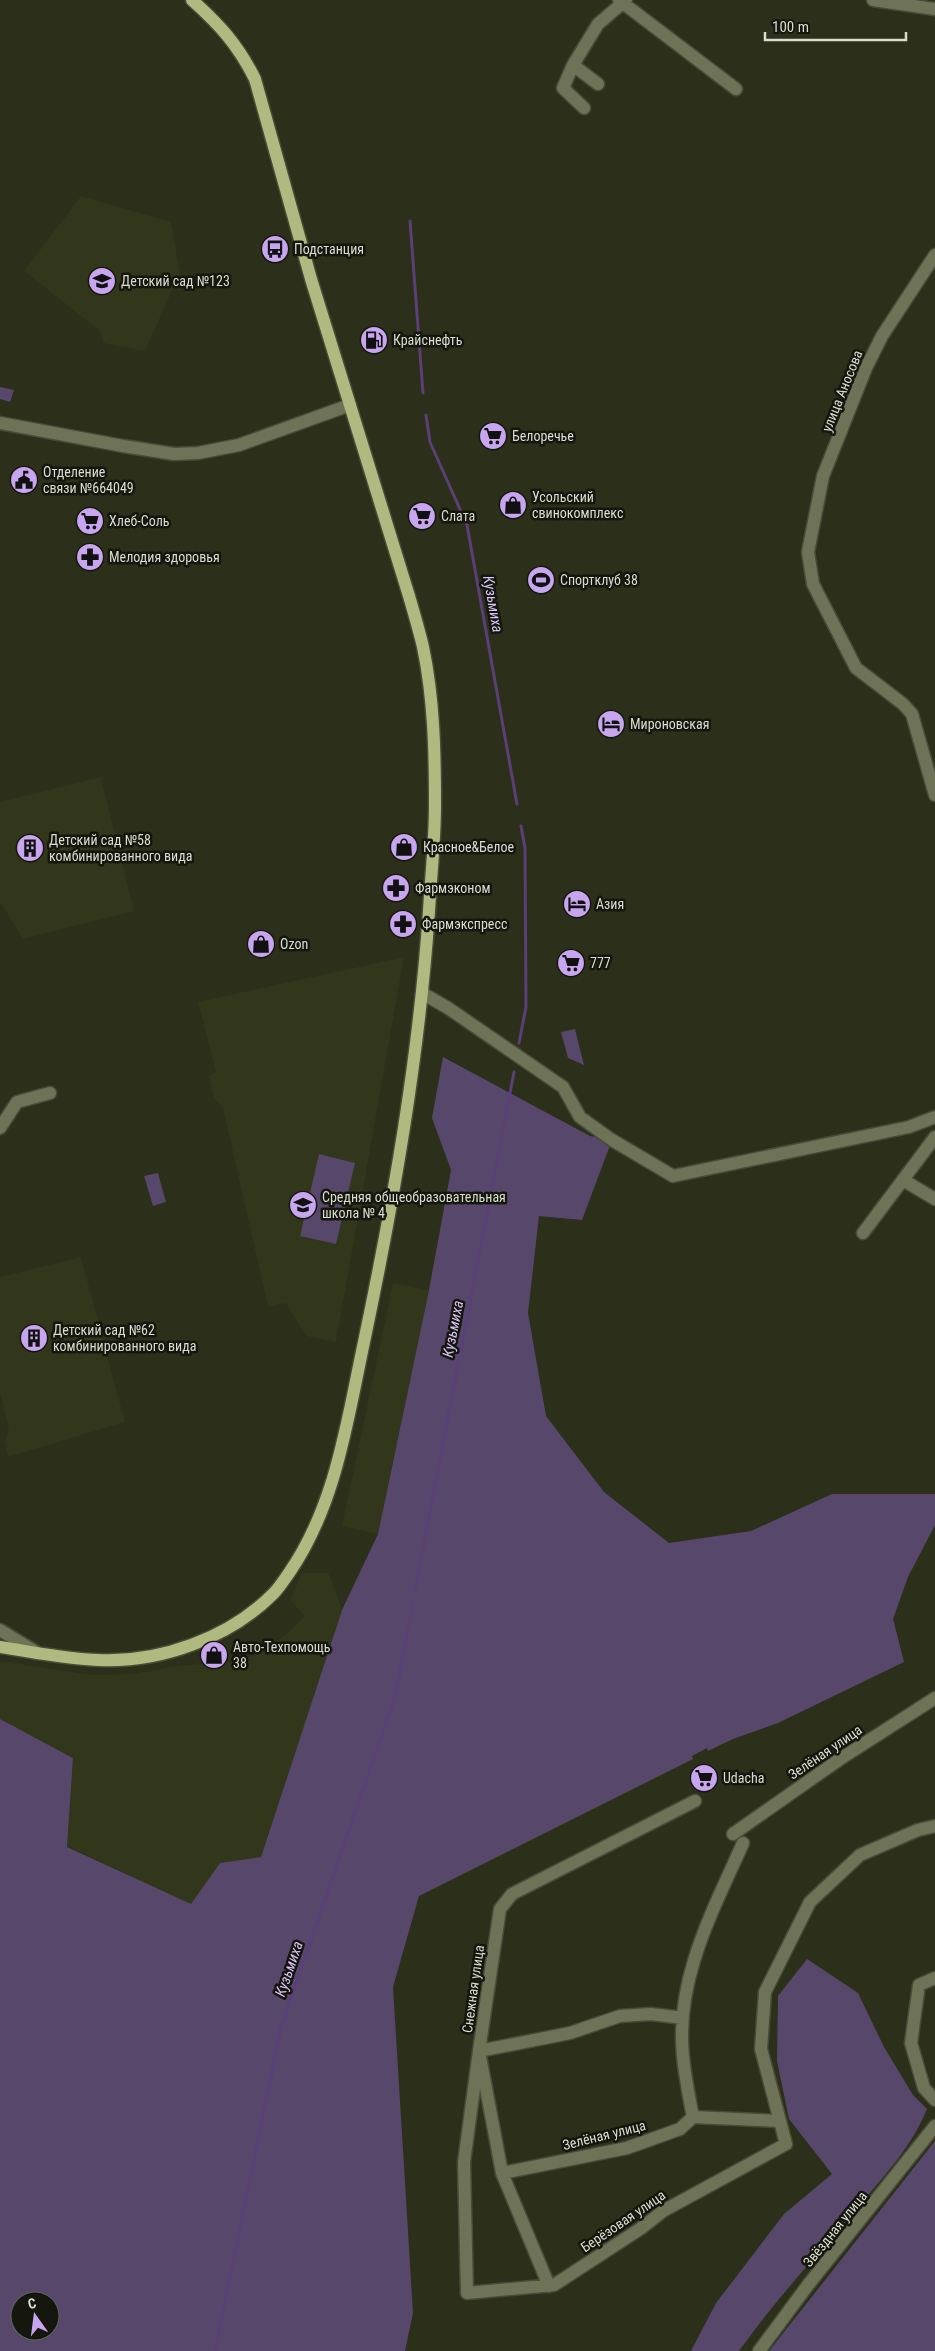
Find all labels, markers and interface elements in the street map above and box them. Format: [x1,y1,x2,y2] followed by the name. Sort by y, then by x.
[765,10,906,42] scale bar
[772,18,809,36] text: 100 m
[260,234,290,264] bus stop icon: Подстанция
[294,241,364,257] place label: Подстанция
[87,266,117,296] school or university icon: Детский сад №123
[121,273,230,289] place label: Детский сад №123
[359,325,389,355] fuel station icon: Крайснефть
[393,332,463,348] place label: Крайснефть
[818,348,866,434] street label: улица Аносова
[478,421,508,451] supermarket icon: Белоречье
[512,428,574,444] place label: Белоречье
[43,464,134,496] place label: Отделение связи №664049
[9,465,39,495] public building icon: Отделение связи №664049
[532,489,623,521] place label: Усольский свинокомплекс
[498,490,528,520] shop icon: Усольский свинокомплекс
[407,501,437,531] supermarket icon: Слата
[75,506,105,536] supermarket icon: Хлеб-Соль
[441,508,475,524] place label: Слата
[109,513,170,529] place label: Хлеб-Соль
[75,542,105,572] pharmacy icon: Мелодия здоровья
[109,549,220,565] place label: Мелодия здоровья
[526,565,556,595] sports icon: Спортклуб 38
[560,572,638,588] place label: Спортклуб 38
[479,574,507,634] water label: Кузьмиха
[596,709,626,739] hotel icon: Мироновская
[630,716,710,732] place label: Мироновская
[49,832,192,864] place label: Детский сад №58 комбинированного вида
[389,832,419,862] shop icon: Красное&Белое
[15,833,45,863] building icon: Детский сад №58 комбинированного вида
[423,839,515,855] place label: Красное&Белое
[381,873,411,903] pharmacy icon: Фармэконом
[415,880,491,896] place label: Фармэконом
[562,889,592,919] hotel icon: Азия
[596,896,624,912] place label: Азия
[388,909,418,939] pharmacy icon: Фармэкспресс
[422,916,507,932] place label: Фармэкспресс
[246,929,276,959] shop icon: Ozon
[280,936,308,952] place label: Ozon
[556,948,586,978] supermarket icon: 777
[590,955,611,971] place label: 777
[322,1189,506,1221] place label: Средняя общеобразовательная школа № 4
[288,1190,318,1220] school or university icon: Средняя общеобразовательная школа № 4
[439,1299,467,1359] water label: Кузьмиха
[53,1322,196,1354] place label: Детский сад №62 комбинированного вида
[19,1323,49,1353] building icon: Детский сад №62 комбинированного вида
[233,1639,331,1671] place label: Авто-Техпомощь 38
[199,1640,229,1670] shop icon: Авто-Техпомощь 38
[785,1722,865,1782] street label: Зелёная улица
[689,1763,719,1793] supermarket icon: Udacha
[723,1770,764,1786] place label: Udacha
[271,1939,307,1999] water label: Кузьмиха
[459,1944,487,2034] street label: Снежная улица
[561,2117,647,2153] street label: Зелёная улица
[578,2187,668,2255] street label: Берёзовая улица
[800,2188,870,2270] street label: Звёздная улица
[10,2291,60,2341] north arrow
[26,2295,38,2312] text: С

